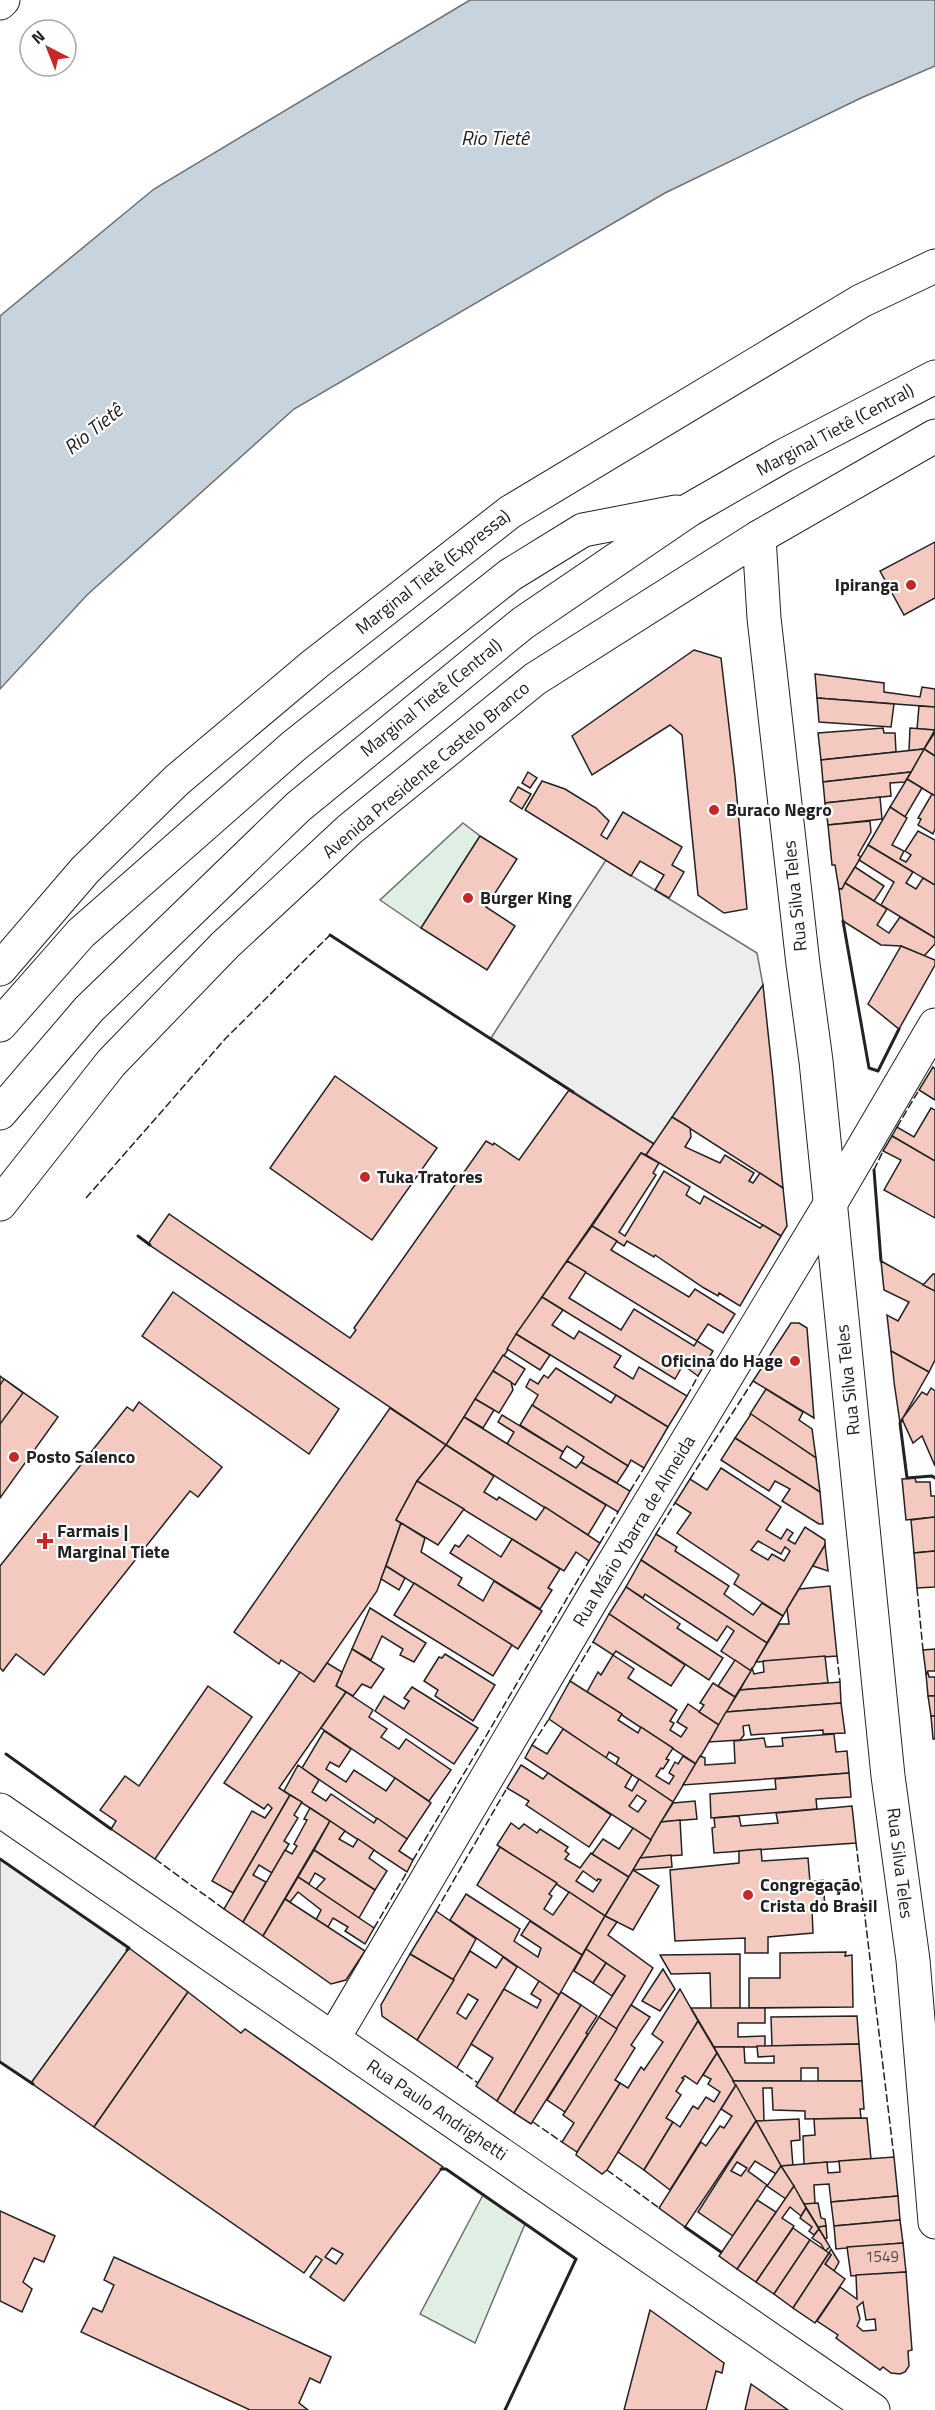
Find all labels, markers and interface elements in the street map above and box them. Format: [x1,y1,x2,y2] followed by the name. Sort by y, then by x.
[18,18,78,78] north arrow
[26,24,50,49] text: N
[461,122,531,153] water label: Rio Tietê
[751,376,919,483] street label: Marginal Tietê (Central)
[56,394,130,462] water label: Rio Tietê
[350,502,516,641] street label: Marginal Tietê (Expressa)
[835,571,899,598] place label: Ipiranga
[904,578,918,592] marker: Ipiranga
[354,632,507,763] street label: Marginal Tietê (Central)
[316,675,535,865] street label: Avenida Presidente Castelo Branco
[726,796,832,823] place label: Buraco Negro
[707,803,721,817] marker: Buraco Negro
[775,839,814,953] street label: Rua Silva Teles
[480,884,572,911] place label: Burger King
[461,891,475,905] marker: Burger King
[377,1163,483,1190] place label: Tuka Tratores
[358,1170,372,1184] marker: Tuka Tratores
[828,1323,867,1437] street label: Rua Silva Teles
[661,1347,783,1374] place label: Oficina do Hage
[788,1354,802,1368] marker: Oficina do Hage
[566,1430,702,1632] street label: Rua Mário Ybarra de Almeida
[26,1443,135,1470] place label: Posto Salenco
[7,1450,21,1464] marker: Posto Salenco
[57,1517,170,1565] place label: Farmais | Marginal Tiete
[38,1534,52,1548] marker: Farmais | Marginal Tiete
[880,1806,921,1920] street label: Rua Silva Teles
[760,1871,878,1919] place label: Congregação Crista do Brasil
[741,1888,755,1902] marker: Congregação Crista do Brasil
[361,2052,513,2167] street label: Rua Paulo Andrighetti
[865,2245,899,2268] house number: 1549

